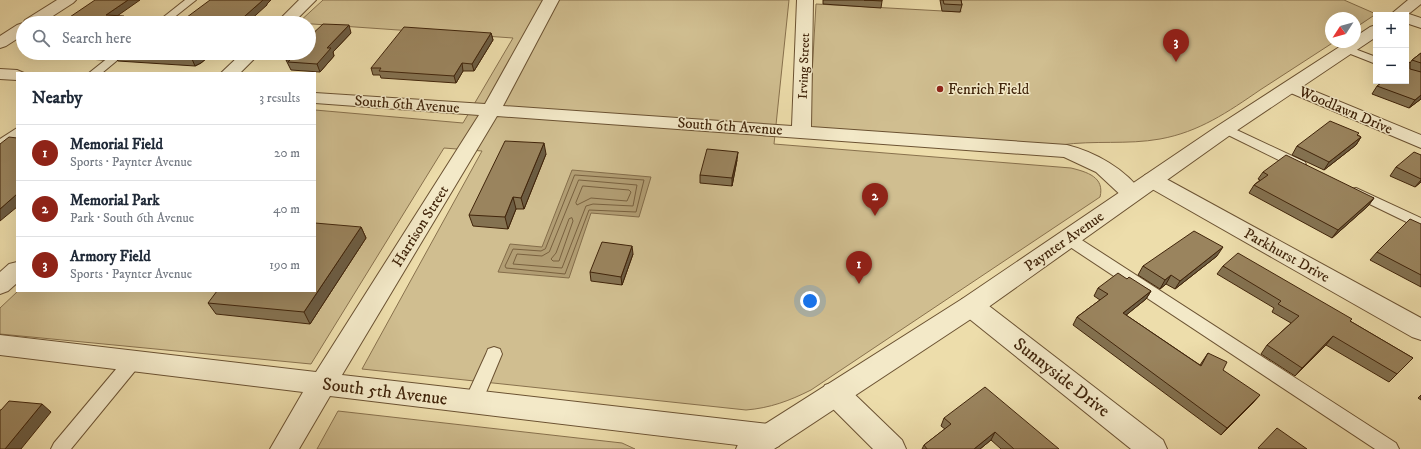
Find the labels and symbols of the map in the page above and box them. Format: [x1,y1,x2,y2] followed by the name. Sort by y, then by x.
[1325,12,1361,48] north arrow
[1163,29,1189,62] pin: 3
[795,33,813,99] street label: Irving Street
[948,80,1030,99] place label: Fenrich Field
[1295,82,1396,139] street label: Woodlawn Drive
[935,84,945,94] marker: Fenrich Field
[354,91,460,118] street label: South 6th Avenue
[677,113,783,140] street label: South 6th Avenue
[388,182,453,271] street label: Harrison Street
[862,183,888,216] pin: 2
[1021,207,1108,276] street label: Paynter Avenue
[1241,224,1333,287] street label: Parkhurst Drive
[846,251,872,284] pin: 1
[800,291,820,311] your location
[1009,333,1114,422] street label: Sunnyside Drive
[321,373,449,411] street label: South 5th Avenue

